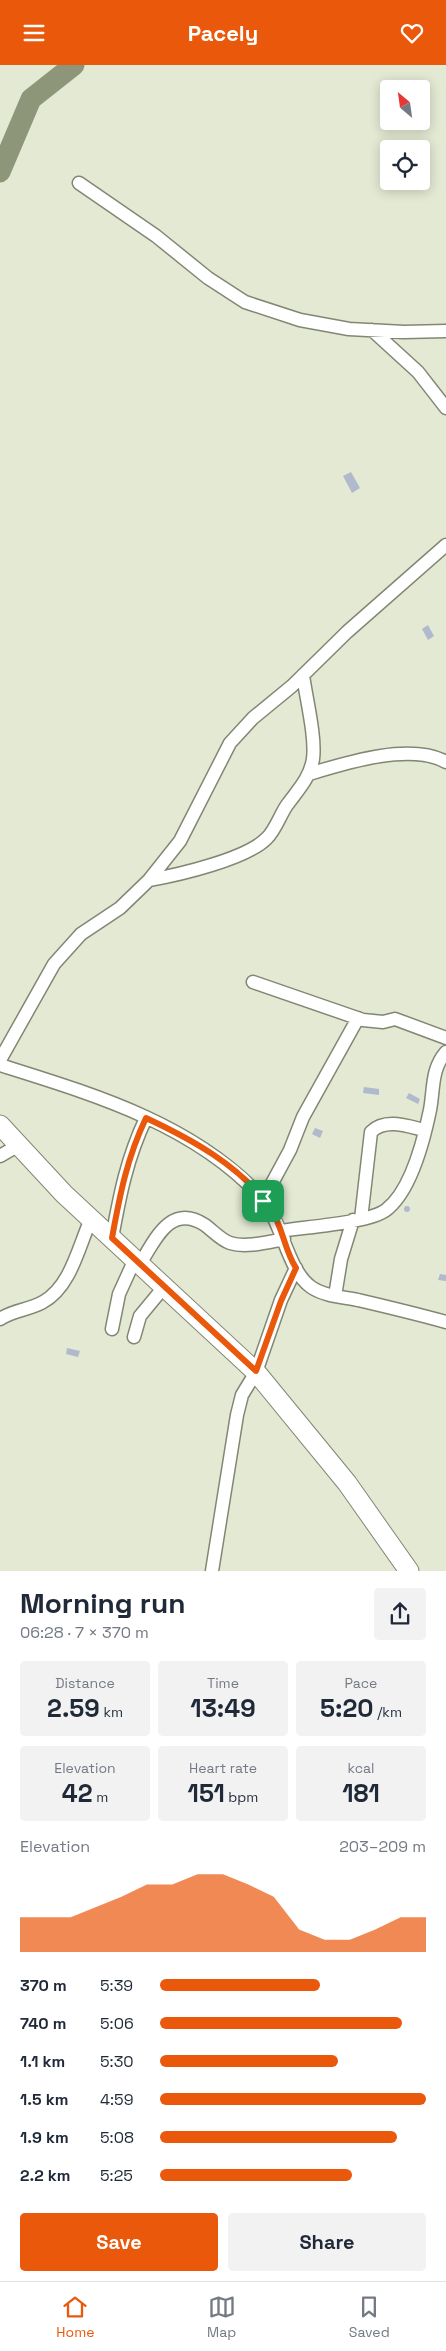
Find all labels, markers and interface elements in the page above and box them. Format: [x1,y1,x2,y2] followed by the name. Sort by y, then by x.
[20,19,48,47] icon: menu
[188,19,258,47] text: Pacely
[398,19,426,47] icon: heart
[380,80,430,130] north arrow
[380,80,430,190] map controls
[380,140,430,190] button: locate
[242,1180,284,1222] pin
[249,1187,277,1215] icon: arrive
[20,1585,185,1621] text: Morning run
[374,1588,426,1640] button: share
[20,1622,149,1643] text: 06:28 · 7 × 370 m
[55,1674,115,1692] text: Distance
[207,1674,239,1692] text: Time
[345,1674,377,1692] text: Pace
[47,1692,100,1724] text: 2.59
[190,1692,256,1724] text: 13:49
[320,1692,374,1724] text: 5:20
[100,1703,123,1721] text: km
[374,1703,402,1721] text: /km
[54,1759,116,1777] text: Elevation
[189,1759,257,1777] text: Heart rate
[347,1759,375,1777] text: kcal
[62,1777,93,1809] text: 42
[188,1777,225,1809] text: 151
[342,1777,380,1809] text: 181
[93,1788,108,1806] text: m
[225,1788,258,1806] text: bpm
[20,1836,90,1857] text: Elevation
[339,1836,426,1857] text: 203–209 m
[20,1975,67,1996] text: 370 m
[100,1975,133,1996] text: 5:39
[20,2013,66,2034] text: 740 m
[100,2013,134,2034] text: 5:06
[20,2051,65,2072] text: 1.1 km
[100,2051,134,2072] text: 5:30
[20,2089,68,2110] text: 1.5 km
[100,2089,133,2110] text: 4:59
[20,2127,69,2148] text: 1.9 km
[100,2127,134,2148] text: 5:08
[20,2165,71,2186] text: 2.2 km
[100,2165,133,2186] text: 5:25
[20,2213,218,2271] button: Save
[228,2213,426,2271] button: Share
[56,2293,94,2341] tab: Home
[207,2293,236,2341] tab: Map
[349,2293,390,2341] tab: Saved

